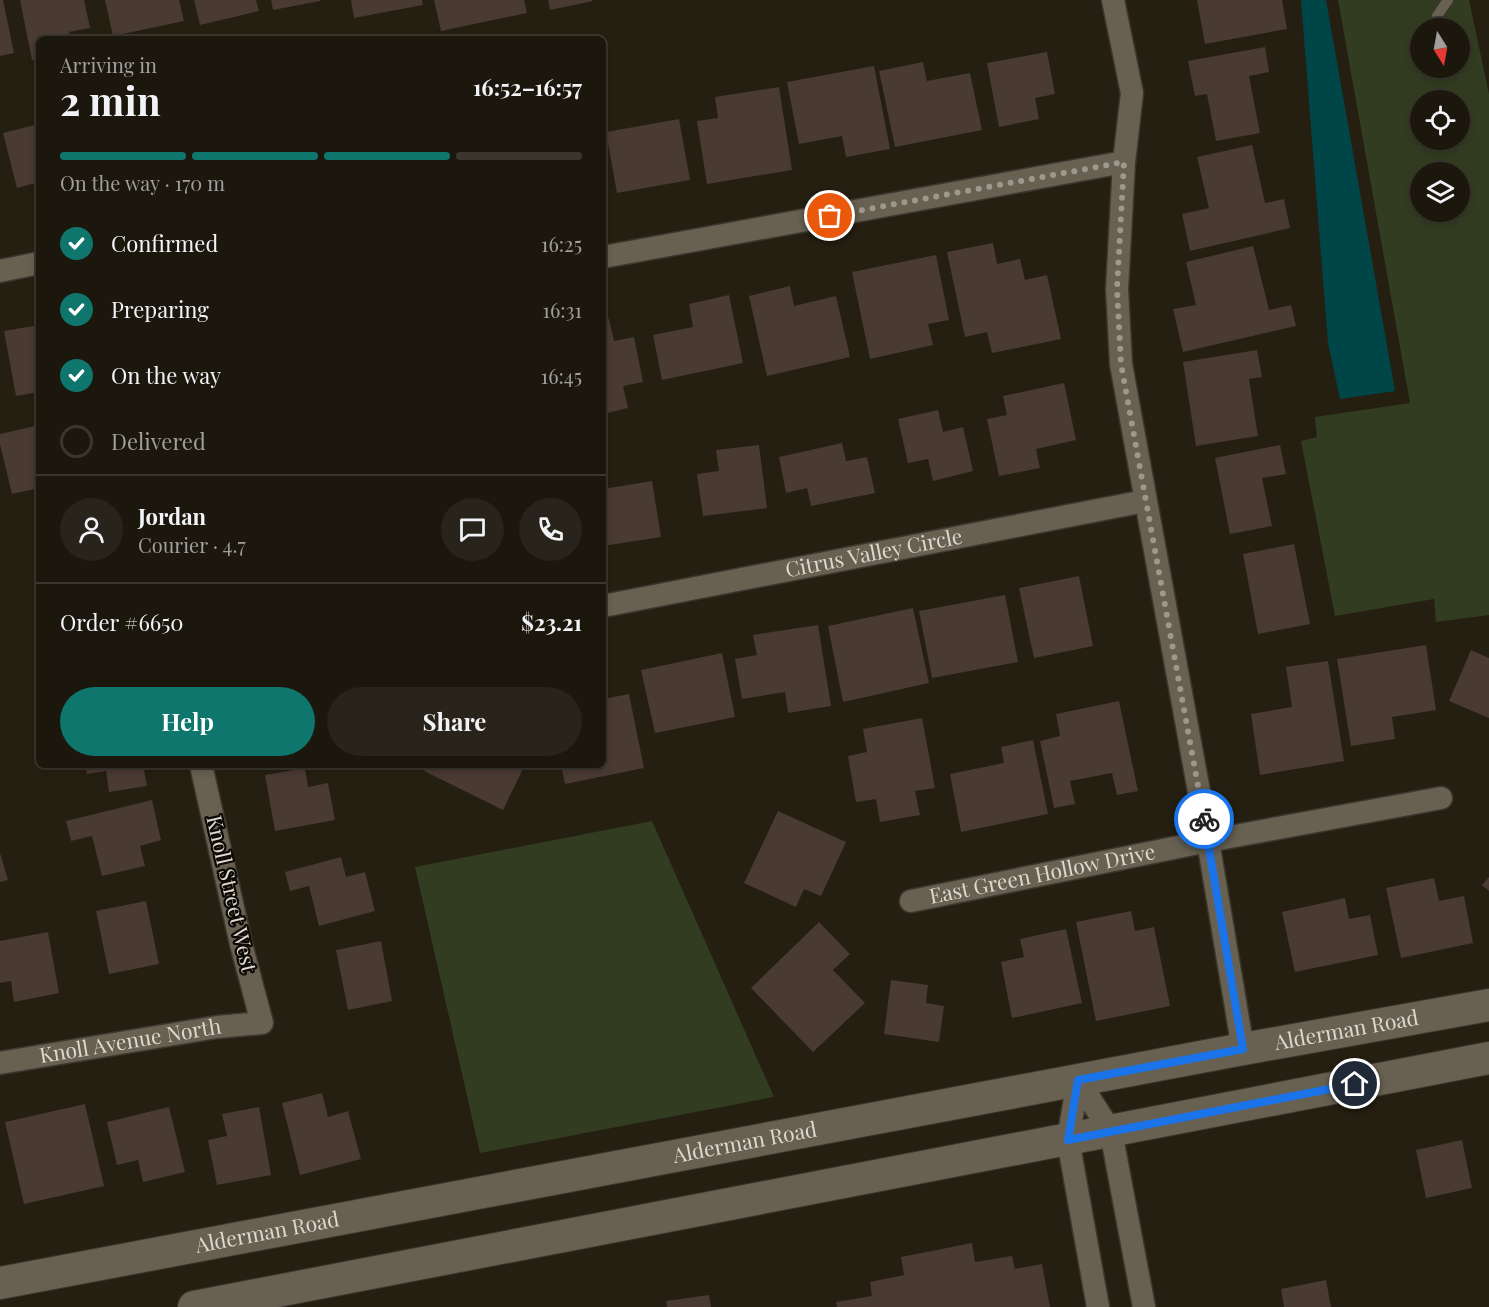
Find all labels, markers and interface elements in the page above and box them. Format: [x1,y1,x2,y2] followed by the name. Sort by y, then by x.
[1410,18,1470,78] north arrow
[1410,18,1470,222] map controls
[60,51,157,78] text: Arriving in
[473,72,582,102] text: 16:52–16:57
[60,74,161,126] text: 2 min
[1410,90,1470,150] button: locate
[1410,162,1470,222] button: layers
[60,169,225,196] text: On the way · 170 m
[804,190,855,241] pin
[813,199,846,232] icon: bag
[60,227,93,260] icon: check
[111,228,218,258] text: Confirmed
[541,230,582,257] text: 16:25
[60,293,93,326] icon: check
[111,294,209,324] text: Preparing
[543,296,582,323] text: 16:31
[60,359,93,392] icon: check
[111,360,221,390] text: On the way
[541,362,582,389] text: 16:45
[111,426,206,456] text: Delivered
[60,498,123,561] button: person
[441,498,504,561] button: chat
[519,498,582,561] button: phone
[138,501,206,531] text: Jordan
[783,521,964,582] street label: Citrus Valley Circle
[138,531,246,558] text: Courier · 4.7
[60,607,183,637] text: Order #6650
[521,607,582,637] text: $23.21
[60,687,315,756] button: Help
[327,687,582,756] button: Share
[1174,789,1234,849] courier
[1188,803,1221,836] icon: bike
[201,812,265,975] street label: Knoll Street West
[926,836,1157,909] street label: East Green Hollow Drive
[1271,1002,1420,1055] street label: Alderman Road
[37,1010,224,1068] street label: Knoll Avenue North
[1329,1058,1380,1109] pin
[1338,1067,1371,1100] icon: home
[669,1114,819,1168] street label: Alderman Road
[192,1203,341,1258] street label: Alderman Road

